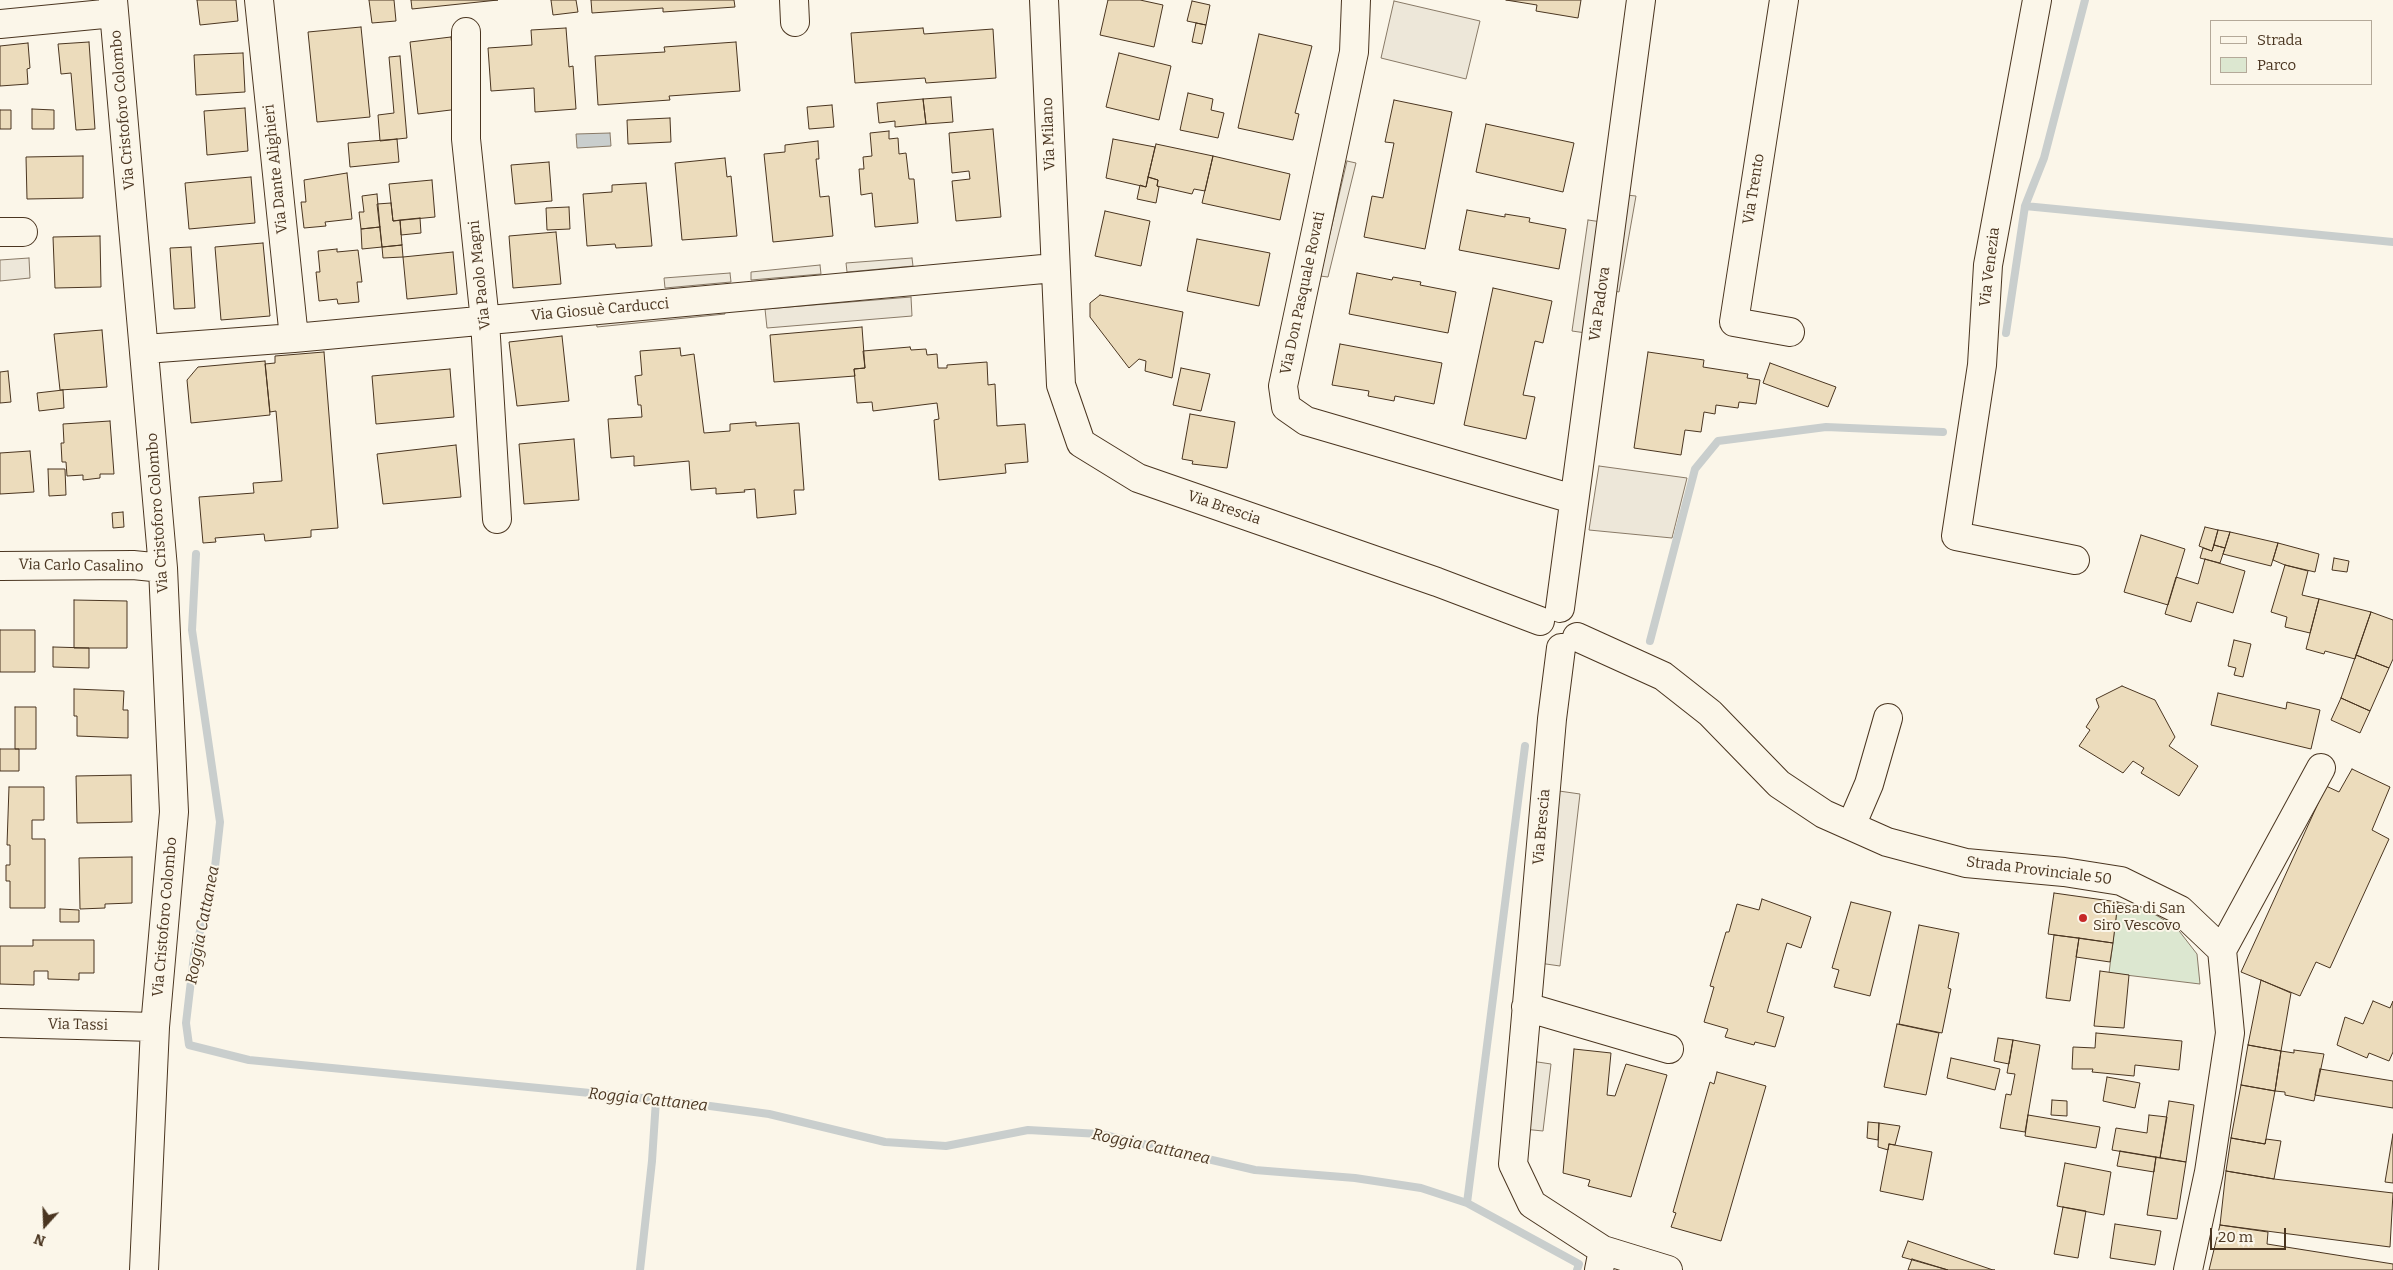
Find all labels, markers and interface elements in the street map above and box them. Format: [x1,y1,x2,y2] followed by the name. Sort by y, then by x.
[2210,20,2373,85] legend
[107,29,139,191] street label: Via Cristoforo Colombo
[2257,31,2303,49] text: Strada
[2257,56,2296,74] text: Parco
[1039,97,1059,171] street label: Via Milano
[260,103,292,235] street label: Via Dante Alighieri
[1740,152,1768,226] street label: Via Trento
[1277,210,1329,376] street label: Via Don Pasquale Rovati
[465,219,495,331] street label: Via Paolo Magni
[1976,226,2004,308] street label: Via Venezia
[1586,266,1614,342] street label: Via Padova
[530,295,670,325] street label: Via Giosuè Carducci
[143,432,173,594] street label: Via Cristoforo Colombo
[1185,487,1263,529] street label: Via Brescia
[18,556,144,576] street label: Via Carlo Casalino
[1530,788,1554,866] street label: Via Brescia
[149,836,181,998] street label: Via Cristoforo Colombo
[1965,853,2113,889] street label: Strada Provinciale 50
[182,864,224,986] water label: Roggia Cattanea
[2093,900,2185,935] place label: Chiesa di San Siro Vescovo
[2077,912,2089,924] marker: Chiesa di San Siro Vescovo
[48,1015,108,1035] street label: Via Tassi
[587,1084,709,1116] water label: Roggia Cattanea
[1090,1125,1212,1169] water label: Roggia Cattanea
[20,1200,70,1250] north arrow
[2213,1218,2289,1250] scale bar
[2218,1228,2253,1246] text: 20 m
[32,1230,48,1249] text: N

